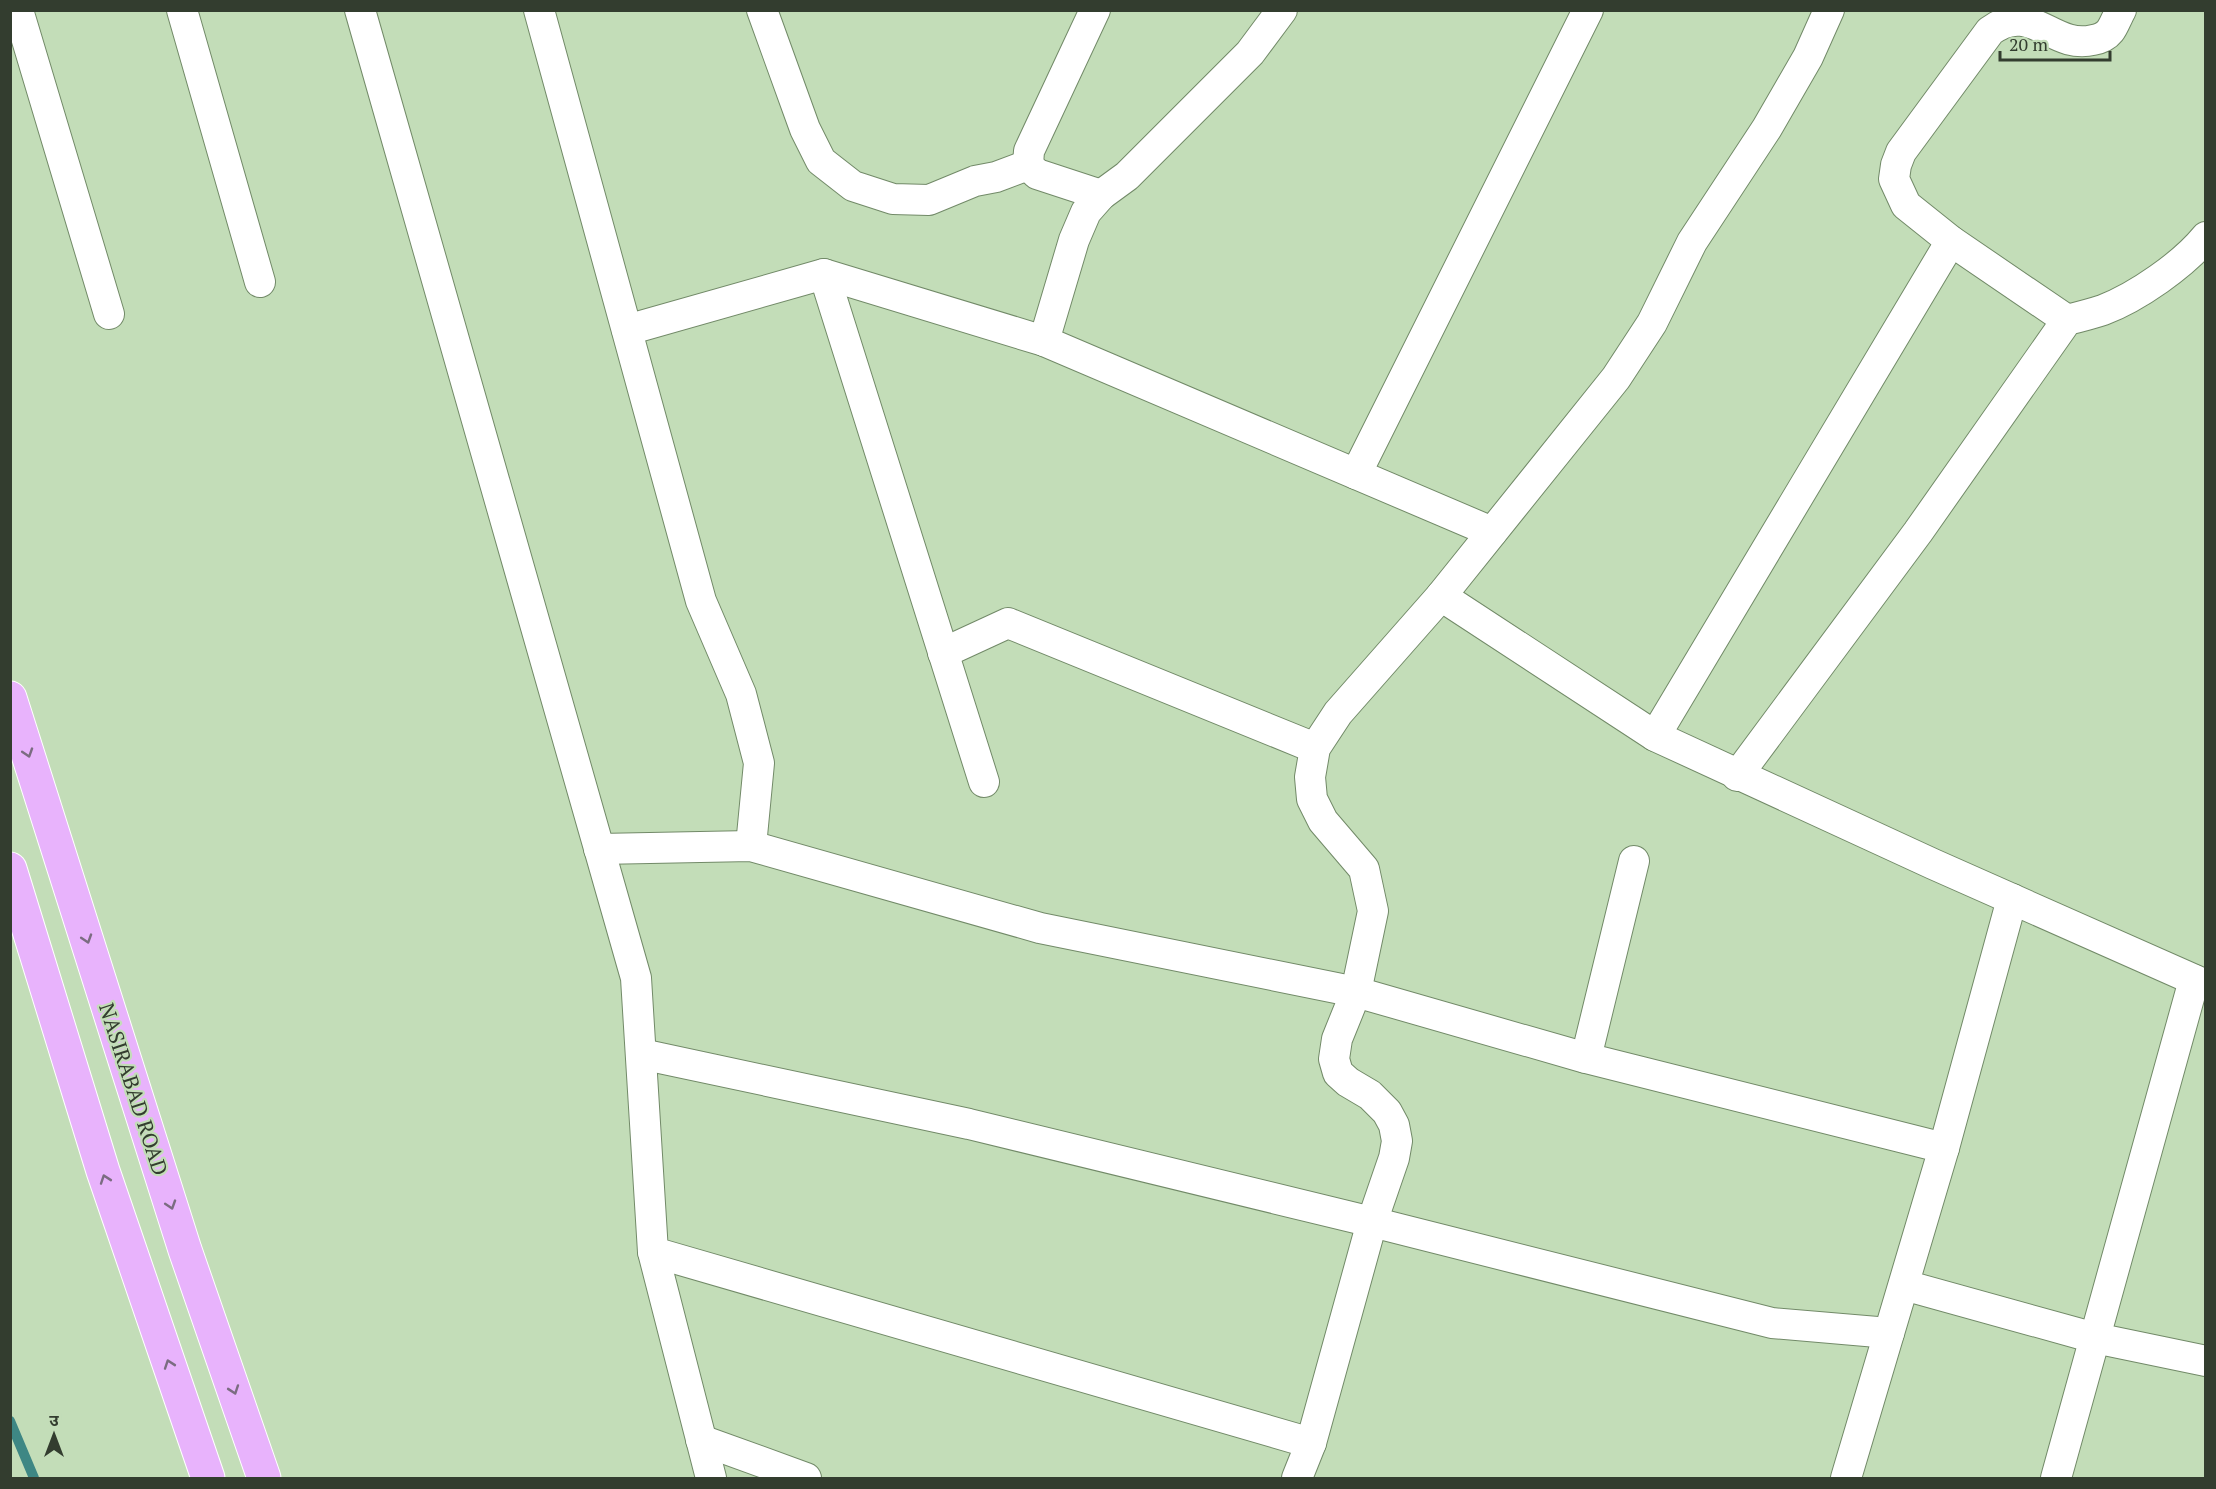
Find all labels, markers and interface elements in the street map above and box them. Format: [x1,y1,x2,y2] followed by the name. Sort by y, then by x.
[2000,24,2110,62] scale bar
[2009,32,2049,56] text: 20 m
[21,747,33,758] one-way arrow
[80,933,92,944] one-way arrow
[93,999,175,1179] street label: NASIRABAD ROAD
[100,1174,113,1185] one-way arrow
[163,1199,176,1210] one-way arrow
[163,1359,176,1370] one-way arrow
[226,1384,239,1395] one-way arrow
[24,1405,84,1465] north arrow
[49,1409,59,1431] text: उ

